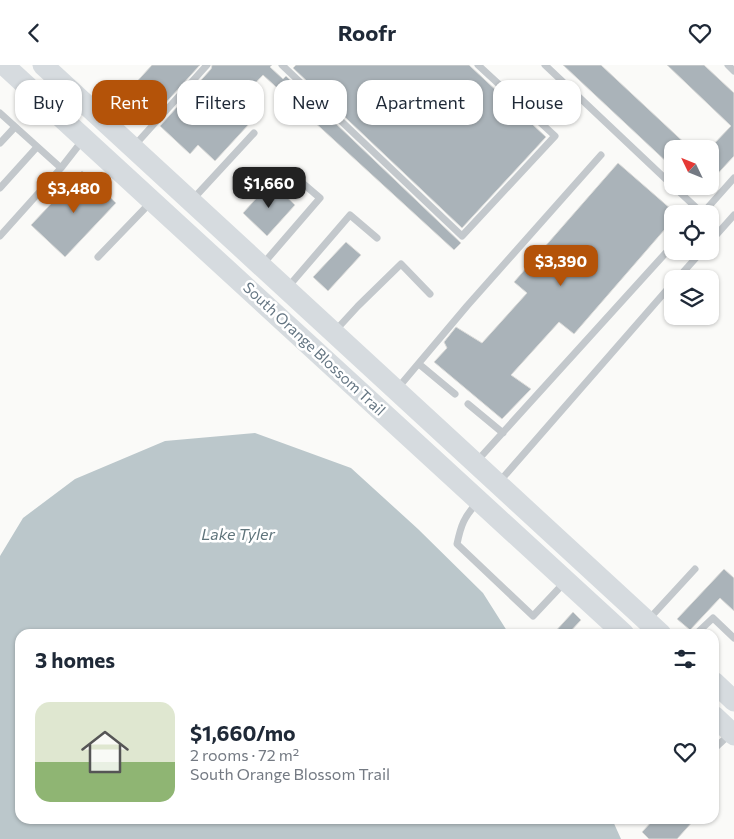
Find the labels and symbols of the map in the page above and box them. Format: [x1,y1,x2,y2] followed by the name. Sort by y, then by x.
[664,140,719,195] north arrow
[228,167,310,209] pin: $1,660
[33,171,115,214] pin: $3,480
[520,245,602,287] pin: $3,390
[240,278,389,419] street label: South Orange Blossom Trail
[201,524,275,543] water label: Lake Tyler

